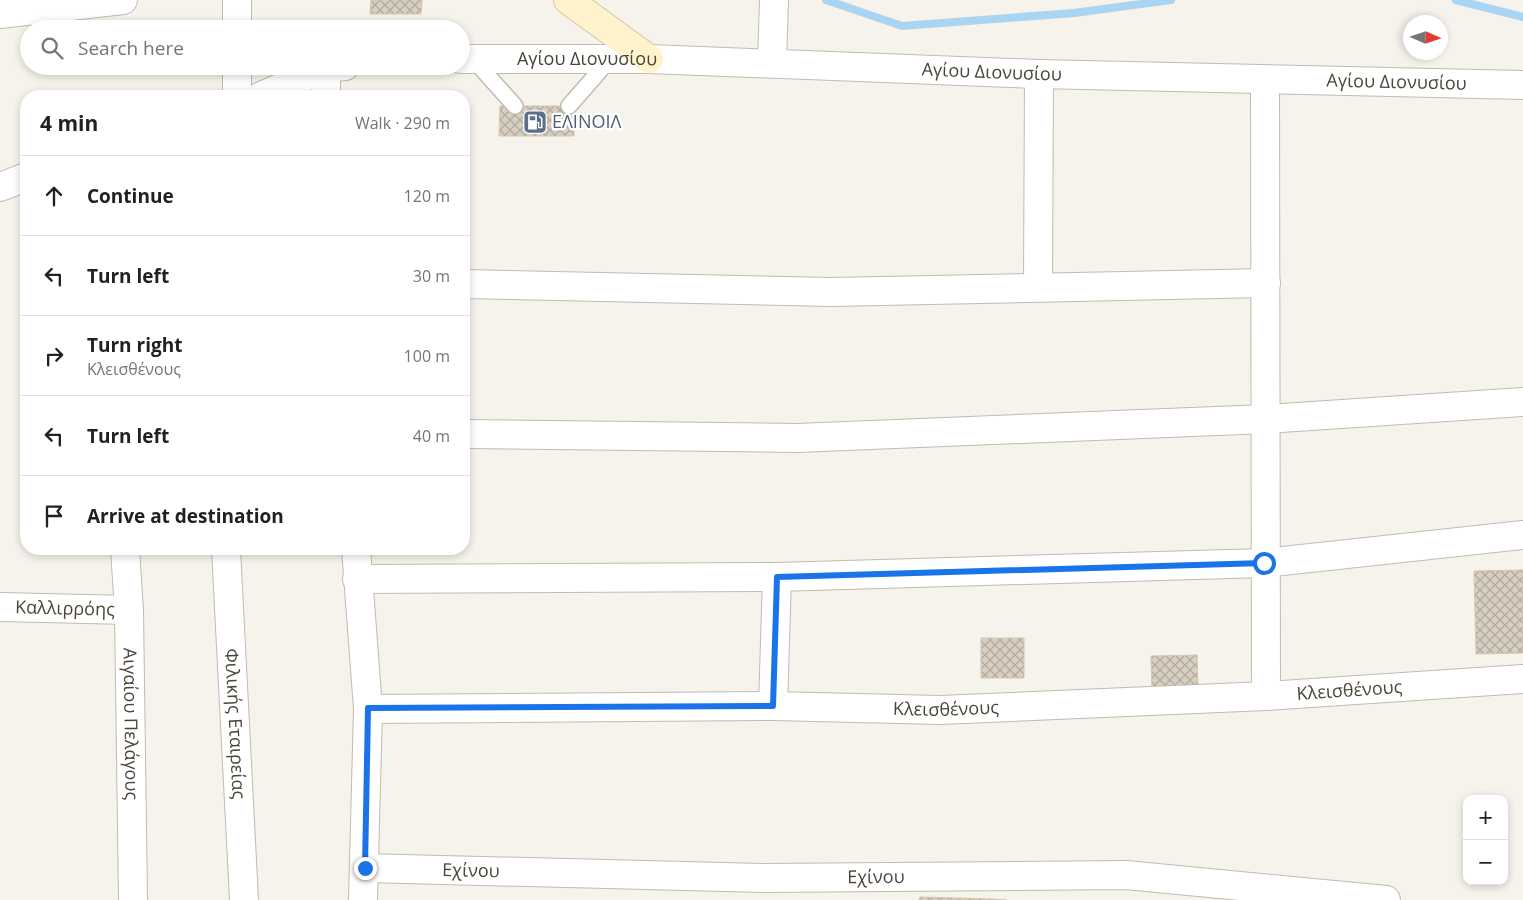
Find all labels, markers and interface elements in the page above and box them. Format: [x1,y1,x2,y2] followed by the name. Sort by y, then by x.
[1403,15,1448,60] north arrow
[20,20,470,75] search box
[38,34,66,62] icon: search
[78,35,184,61] text: Search here
[517,46,658,70] street label: Αγίου Διονυσίου
[921,56,1062,86] street label: Αγίου Διονυσίου
[1326,68,1467,95] street label: Αγίου Διονυσίου
[40,109,98,137] text: 4 min
[522,109,548,135] fuel station icon: ΕΛΙΝΟΙΛ
[552,109,621,133] place label: ΕΛΙΝΟΙΛ
[355,112,450,134] text: Walk · 290 m
[40,182,68,210] icon: ahead
[87,183,174,209] text: Continue
[404,185,450,207] text: 120 m
[40,262,68,290] icon: left
[87,263,169,289] text: Turn left
[413,265,450,287] text: 30 m
[87,332,182,358] text: Turn right
[40,342,68,370] icon: right
[404,345,450,367] text: 100 m
[87,358,181,380] text: Κλεισθένους
[40,422,68,450] icon: left
[87,423,169,449] text: Turn left
[413,425,450,447] text: 40 m
[40,502,68,530] icon: arrive
[87,503,284,529] text: Arrive at destination
[1253,552,1276,575] route start
[15,594,115,621] street label: Καλλιρρόης
[119,647,145,801] street label: Αιγαίου Πελάγους
[220,648,252,800] street label: Φιλικής Εταιρείας
[1296,674,1403,705] street label: Κλεισθένους
[893,694,1000,721] street label: Κλεισθένους
[1463,795,1508,885] map controls
[1463,795,1508,840] button: +
[1463,840,1508,885] button: −
[354,857,377,880] route end
[442,857,500,882] street label: Εχίνου
[847,864,905,888] street label: Εχίνου

